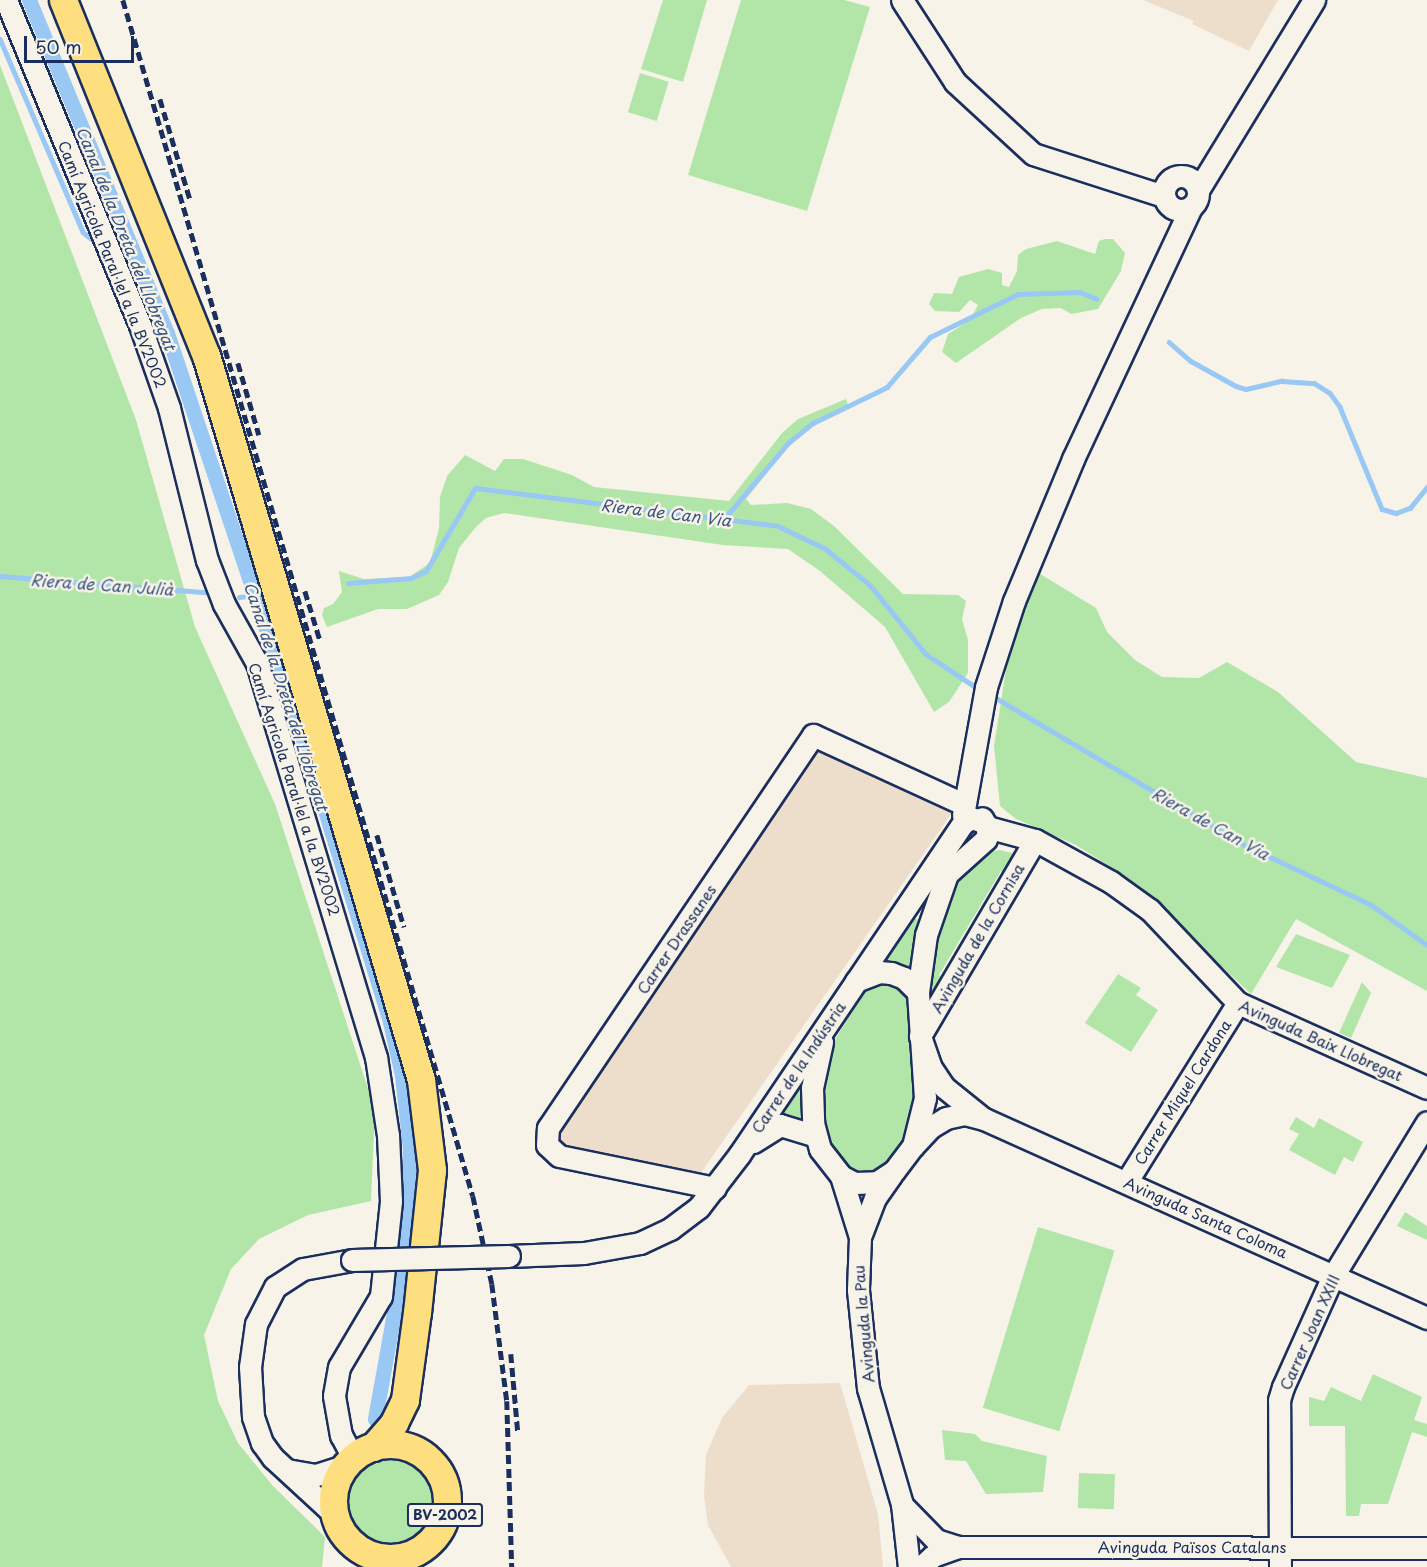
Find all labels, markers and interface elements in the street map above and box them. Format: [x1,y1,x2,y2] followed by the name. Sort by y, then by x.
[27,24,136,62] scale bar
[35,33,82,60] text: 50 m
[73,123,181,353] water label: Canal de la Dreta del Llobregat
[55,137,171,391] street label: Camí Agricola Paral·lel a la BV2002
[600,495,732,529] water label: Riera de Can Via
[30,569,174,599] water label: Riera de Can Julià
[241,579,333,813] water label: Canal de la Dreta del Llobregat
[245,659,345,919] street label: Camí Agricola Paral·lel a la BV2002
[1149,783,1273,863] water label: Riera de Can Via
[927,860,1027,1016] street label: Avinguda de la Cornisa
[633,881,719,997] street label: Carrer Drassanes
[1237,996,1405,1084] street label: Avinguda Baix Llobregat
[747,997,849,1137] street label: Carrer de la Indústria
[1130,1016,1234,1168] street label: Carrer Miquel Cardona
[1122,1173,1290,1261] street label: Avinguda Santa Coloma
[849,1264,877,1384] street label: Avinguda la Pau
[1275,1271,1343,1393] street label: Carrer Joan XXIII
[406,1504,484,1526] road number: BV-2002
[1099,1538,1285,1556] street label: Avinguda Països Catalans

